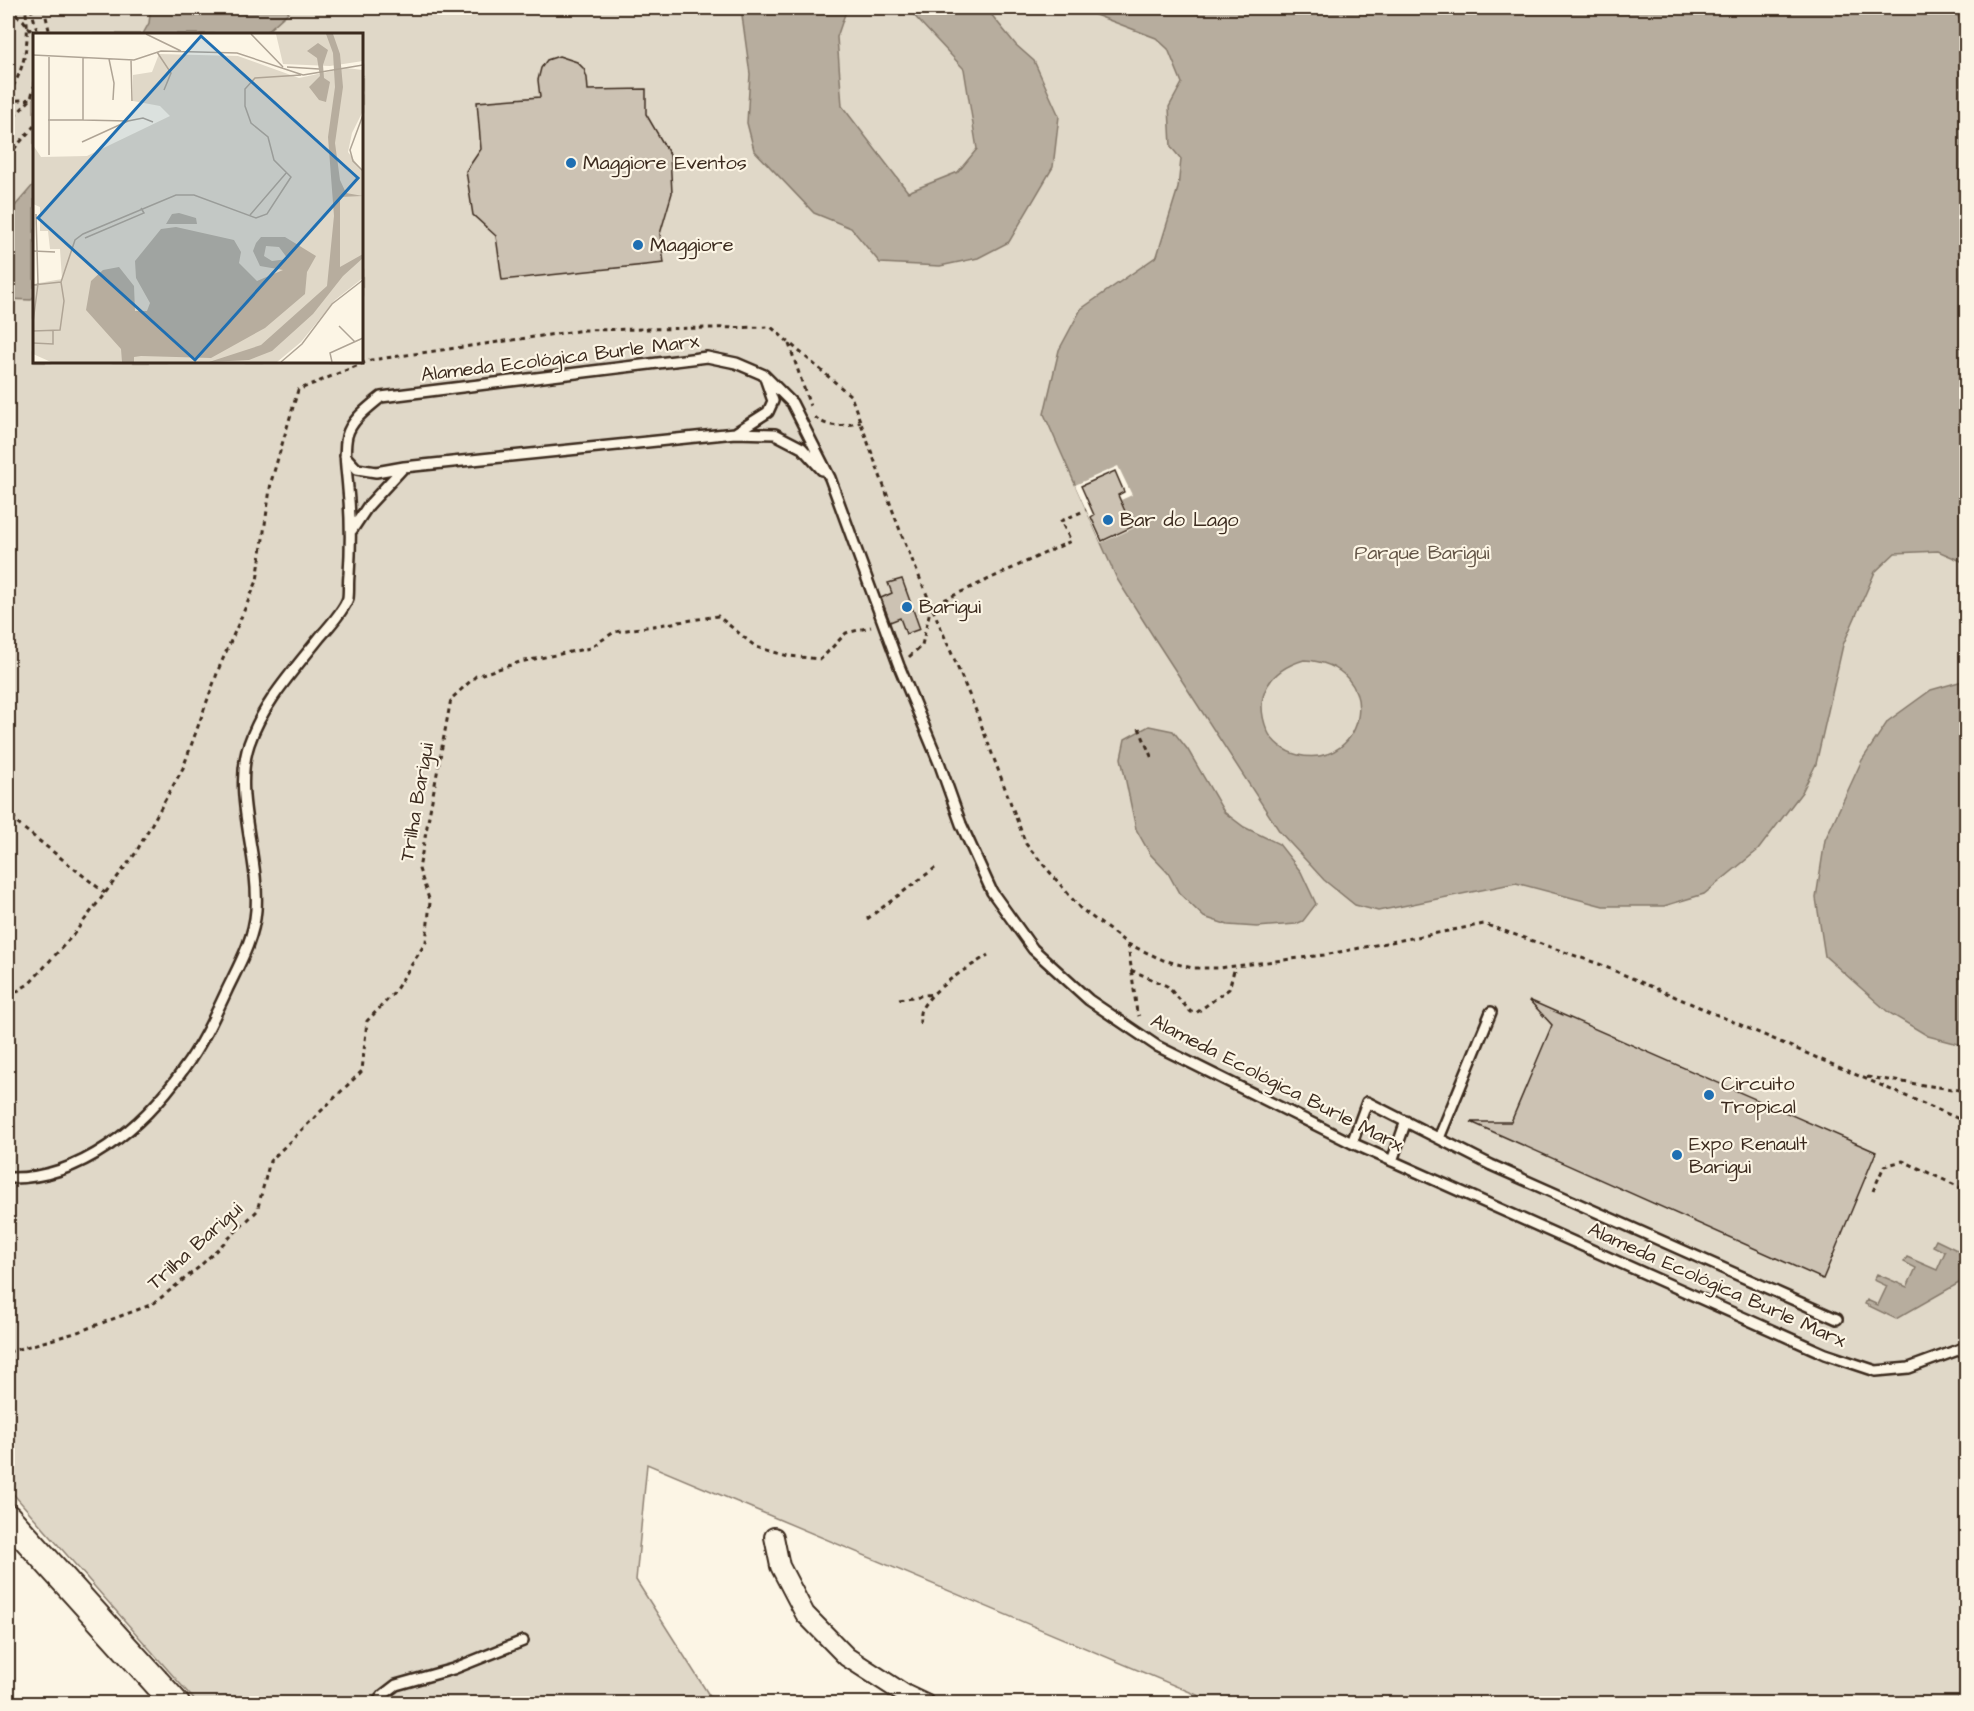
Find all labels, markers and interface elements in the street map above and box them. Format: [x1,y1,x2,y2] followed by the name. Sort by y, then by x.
[33,33,363,363] inset map
[583,149,747,178] place label: Maggiore Eventos
[564,156,578,170] marker: Maggiore Eventos
[650,231,734,260] place label: Maggiore
[631,238,645,252] marker: Maggiore
[419,327,701,390] street label: Alameda Ecológica Burle Marx
[1120,506,1239,535] place label: Bar do Lago
[1101,513,1115,527] marker: Bar do Lago
[1354,539,1490,568] park label: Parque Barigui
[919,593,981,622] place label: Barigui
[900,600,914,614] marker: Barigui
[393,741,442,864] street label: Trilha Barigui
[1146,1007,1409,1160] street label: Alameda Ecológica Burle Marx
[1721,1070,1796,1121] place label: Circuito Tropical
[1702,1088,1716,1102] marker: Circuito Tropical
[1689,1130,1807,1182] place label: Expo Renault Barigui
[1670,1148,1684,1162] marker: Expo Renault Barigui
[141,1196,250,1297] street label: Trilha Barigui
[1583,1215,1851,1356] street label: Alameda Ecológica Burle Marx

